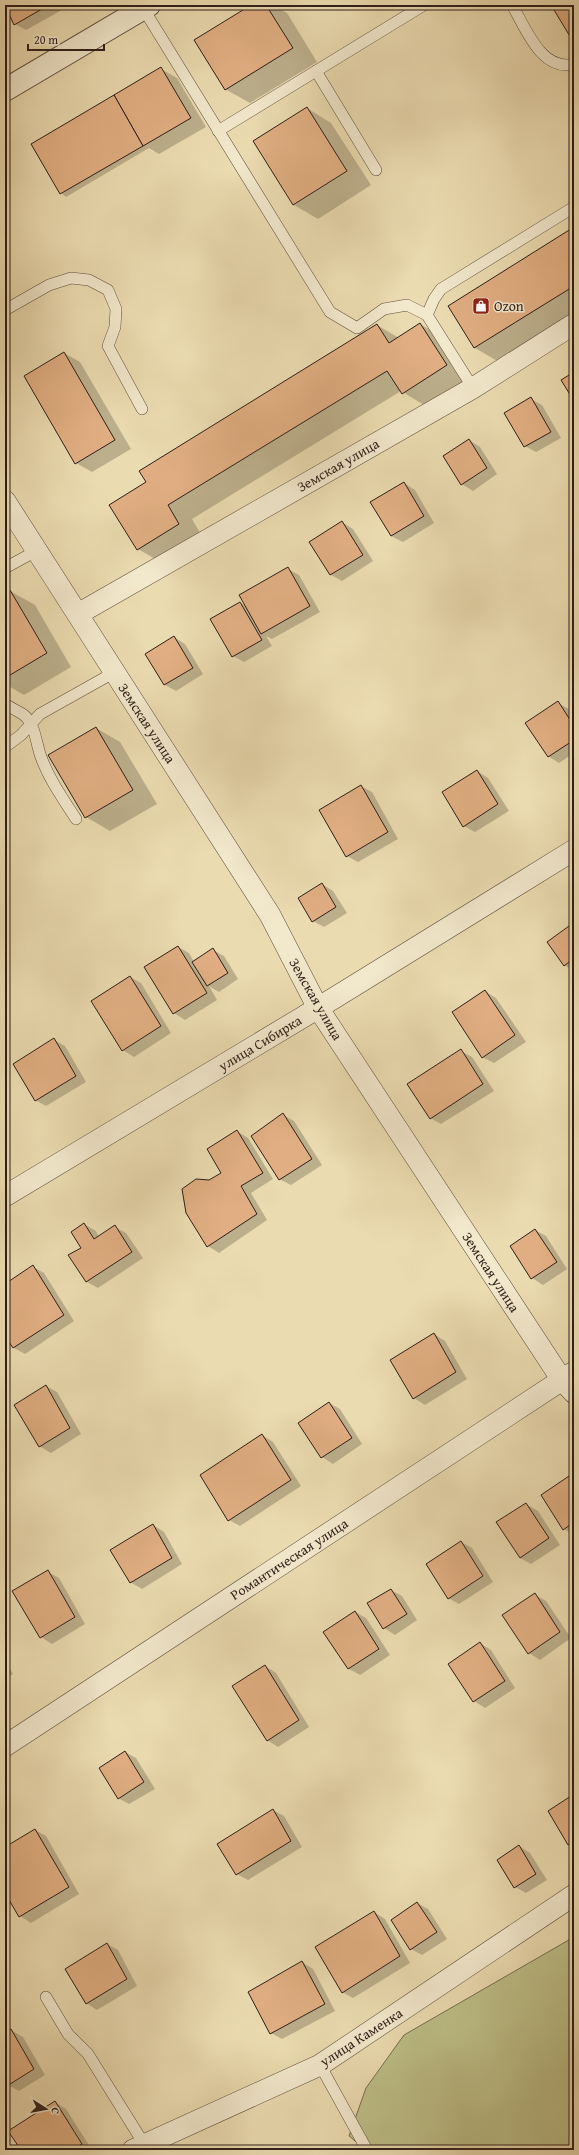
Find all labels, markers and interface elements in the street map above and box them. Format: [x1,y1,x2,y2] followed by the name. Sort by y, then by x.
[28,26,104,52] scale bar
[34,31,58,48] text: 20 m
[471,296,491,316] shop icon: Ozon
[494,296,524,316] place label: Ozon
[293,433,383,497] street label: Земская улица
[114,679,181,767] street label: Земская улица
[284,954,348,1044] street label: Земская улица
[214,1010,306,1076] street label: улица Сибирка
[458,1228,525,1316] street label: Земская улица
[226,1513,352,1605] street label: Романтическая улица
[315,2003,406,2072] street label: улица Каменка
[26,2089,66,2129] north arrow
[47,2106,64,2115] text: С

